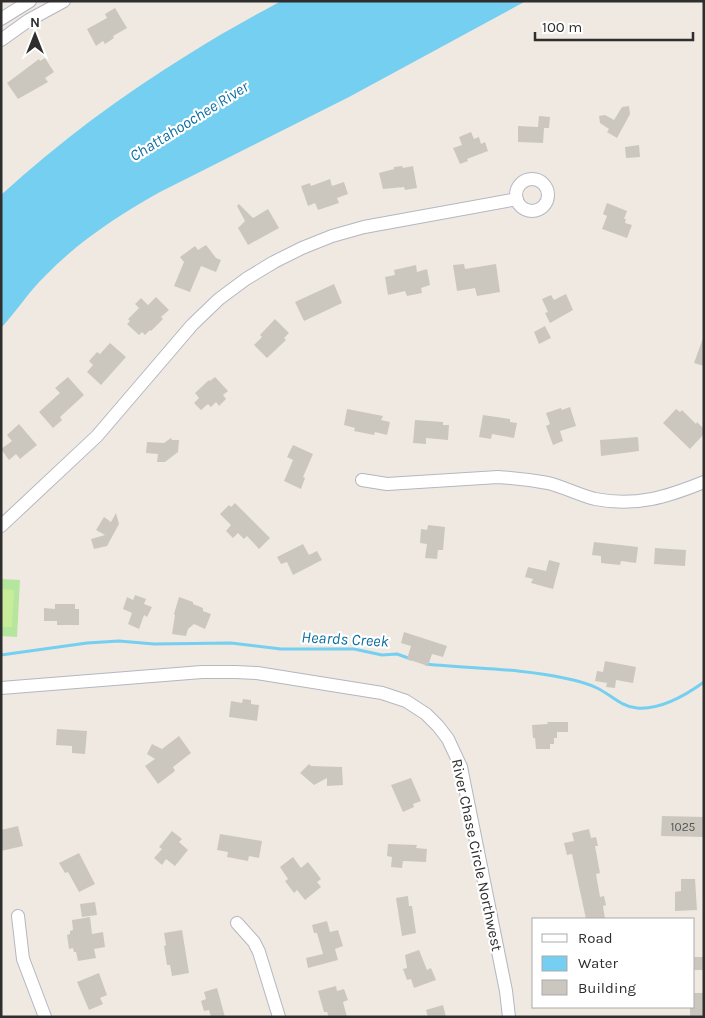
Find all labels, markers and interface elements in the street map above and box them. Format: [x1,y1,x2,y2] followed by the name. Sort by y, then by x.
[10,10,60,60] north arrow
[535,10,692,42] scale bar
[30,14,40,31] text: N
[542,18,582,36] text: 100 m
[126,76,252,165] water label: Chattahoochee River
[301,627,390,651] water label: Heards Creek
[448,757,506,953] street label: River Chase Circle Northwest
[671,820,696,834] house number: 1025
[532,918,695,1008] legend
[578,929,613,947] text: Road
[578,954,619,972] text: Water
[578,979,636,997] text: Building

